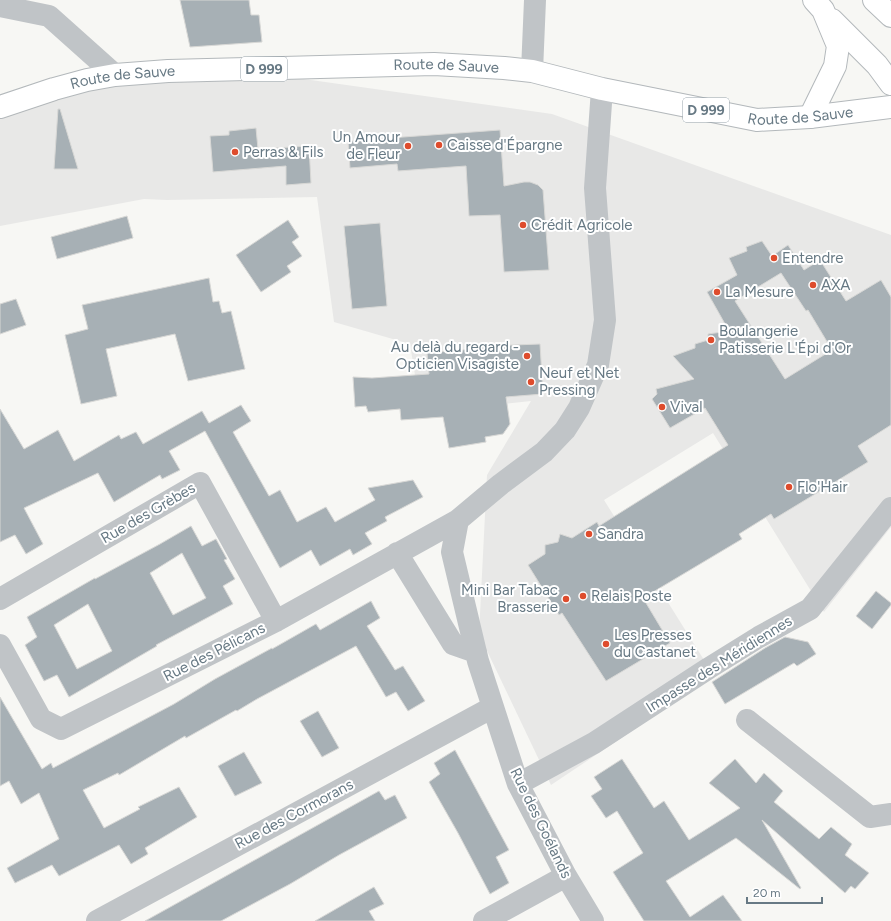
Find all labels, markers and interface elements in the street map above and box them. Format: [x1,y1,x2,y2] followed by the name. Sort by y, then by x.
[393,55,500,77] street label: Route de Sauve
[241,57,287,81] road number: D 999
[68,62,175,93] street label: Route de Sauve
[683,98,729,122] road number: D 999
[746,103,854,129] street label: Route de Sauve
[332,128,400,163] place label: Un Amour de Fleur
[447,136,562,154] place label: Caisse d'Épargne
[434,140,444,150] marker: Caisse d'Épargne
[403,141,413,151] marker: Un Amour de Fleur
[243,143,324,161] place label: Perras & Fils
[230,147,240,157] marker: Perras & Fils
[531,216,632,234] place label: Crédit Agricole
[518,220,528,230] marker: Crédit Agricole
[782,249,844,267] place label: Entendre
[769,253,779,263] marker: Entendre
[821,276,851,294] place label: AXA
[808,280,818,290] marker: AXA
[725,283,794,301] place label: La Mesure
[712,287,722,297] marker: La Mesure
[719,322,851,357] place label: Boulangerie Patisserie L'Épi d'Or
[706,335,716,345] marker: Boulangerie Patisserie L'Épi d'Or
[391,338,519,373] place label: Au delà du regard - Opticien Visagiste
[522,351,532,361] marker: Au delà du regard - Opticien Visagiste
[539,364,620,399] place label: Neuf et Net Pressing
[526,377,536,387] marker: Neuf et Net Pressing
[670,398,702,416] place label: Vival
[657,402,667,412] marker: Vival
[797,478,848,496] place label: Flo'Hair
[98,479,198,547] street label: Rue des Grèbes
[784,482,794,492] marker: Flo'Hair
[597,525,644,543] place label: Sandra
[584,529,594,539] marker: Sandra
[461,581,558,616] place label: Mini Bar Tabac Brasserie
[591,587,672,605] place label: Relais Poste
[578,591,588,601] marker: Relais Poste
[561,594,571,604] marker: Mini Bar Tabac Brasserie
[643,612,795,716] street label: Impasse des Méridiennes
[160,619,268,685] street label: Rue des Pélicans
[614,626,696,661] place label: Les Presses du Castanet
[601,639,611,649] marker: Les Presses du Castanet
[506,765,576,881] street label: Rue des Goélands
[232,775,356,853] street label: Rue des Cormorans
[747,879,822,905] scale bar
[753,886,781,900] text: 20 m

